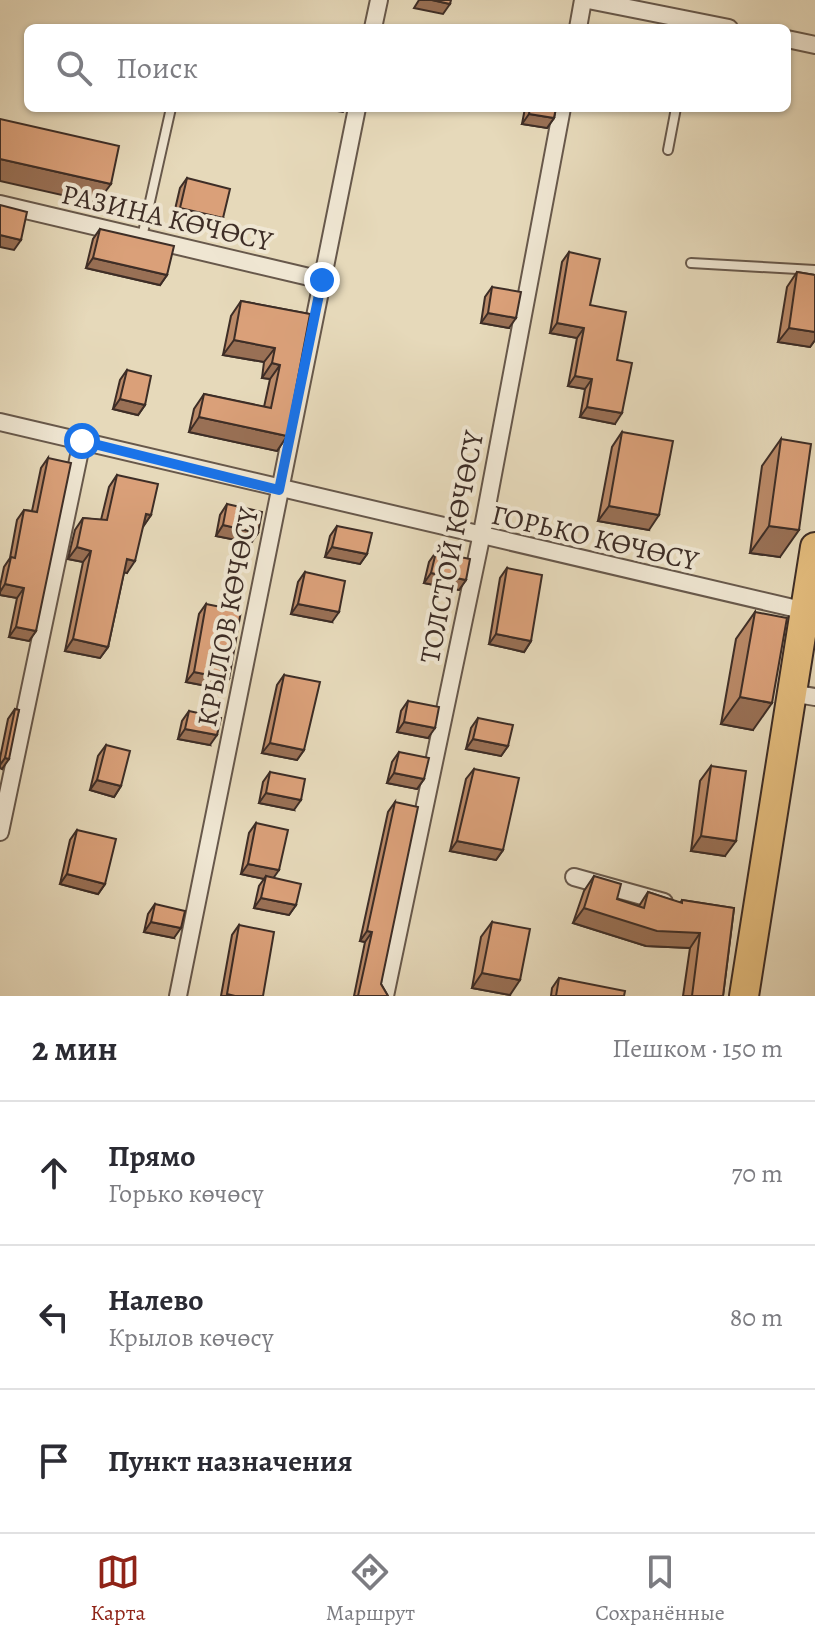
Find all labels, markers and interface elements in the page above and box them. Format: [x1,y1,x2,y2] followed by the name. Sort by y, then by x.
[24,24,791,112] search box
[52,46,96,90] icon: search
[116,48,198,88] text: Поиск
[58,175,277,261] street label: РАЗИНА КӨЧӨСҮ
[304,262,340,298] route end
[64,423,100,459] route start
[411,427,493,666] street label: ТОЛСТОЙ КӨЧӨСҮ
[488,496,703,580] street label: ГОРЬКО КӨЧӨСҮ
[188,504,268,730] street label: КРЫЛОВ КӨЧӨСҮ
[32,1025,118,1072] text: 2 мин
[612,1031,783,1066] text: Пешком · 150 m
[108,1136,195,1176] text: Прямо
[32,1151,76,1195] icon: ahead
[731,1156,783,1191] text: 70 m
[108,1176,263,1211] text: Горько көчөсү
[108,1280,203,1320] text: Налево
[32,1295,76,1339] icon: left
[730,1300,783,1335] text: 80 m
[108,1320,274,1355] text: Крылов көчөсү
[32,1439,76,1483] icon: arrive
[108,1441,353,1481] text: Пункт назначения
[90,1550,146,1628] tab: Карта
[326,1550,415,1628] tab: Маршрут
[595,1550,725,1628] tab: Сохранённые

